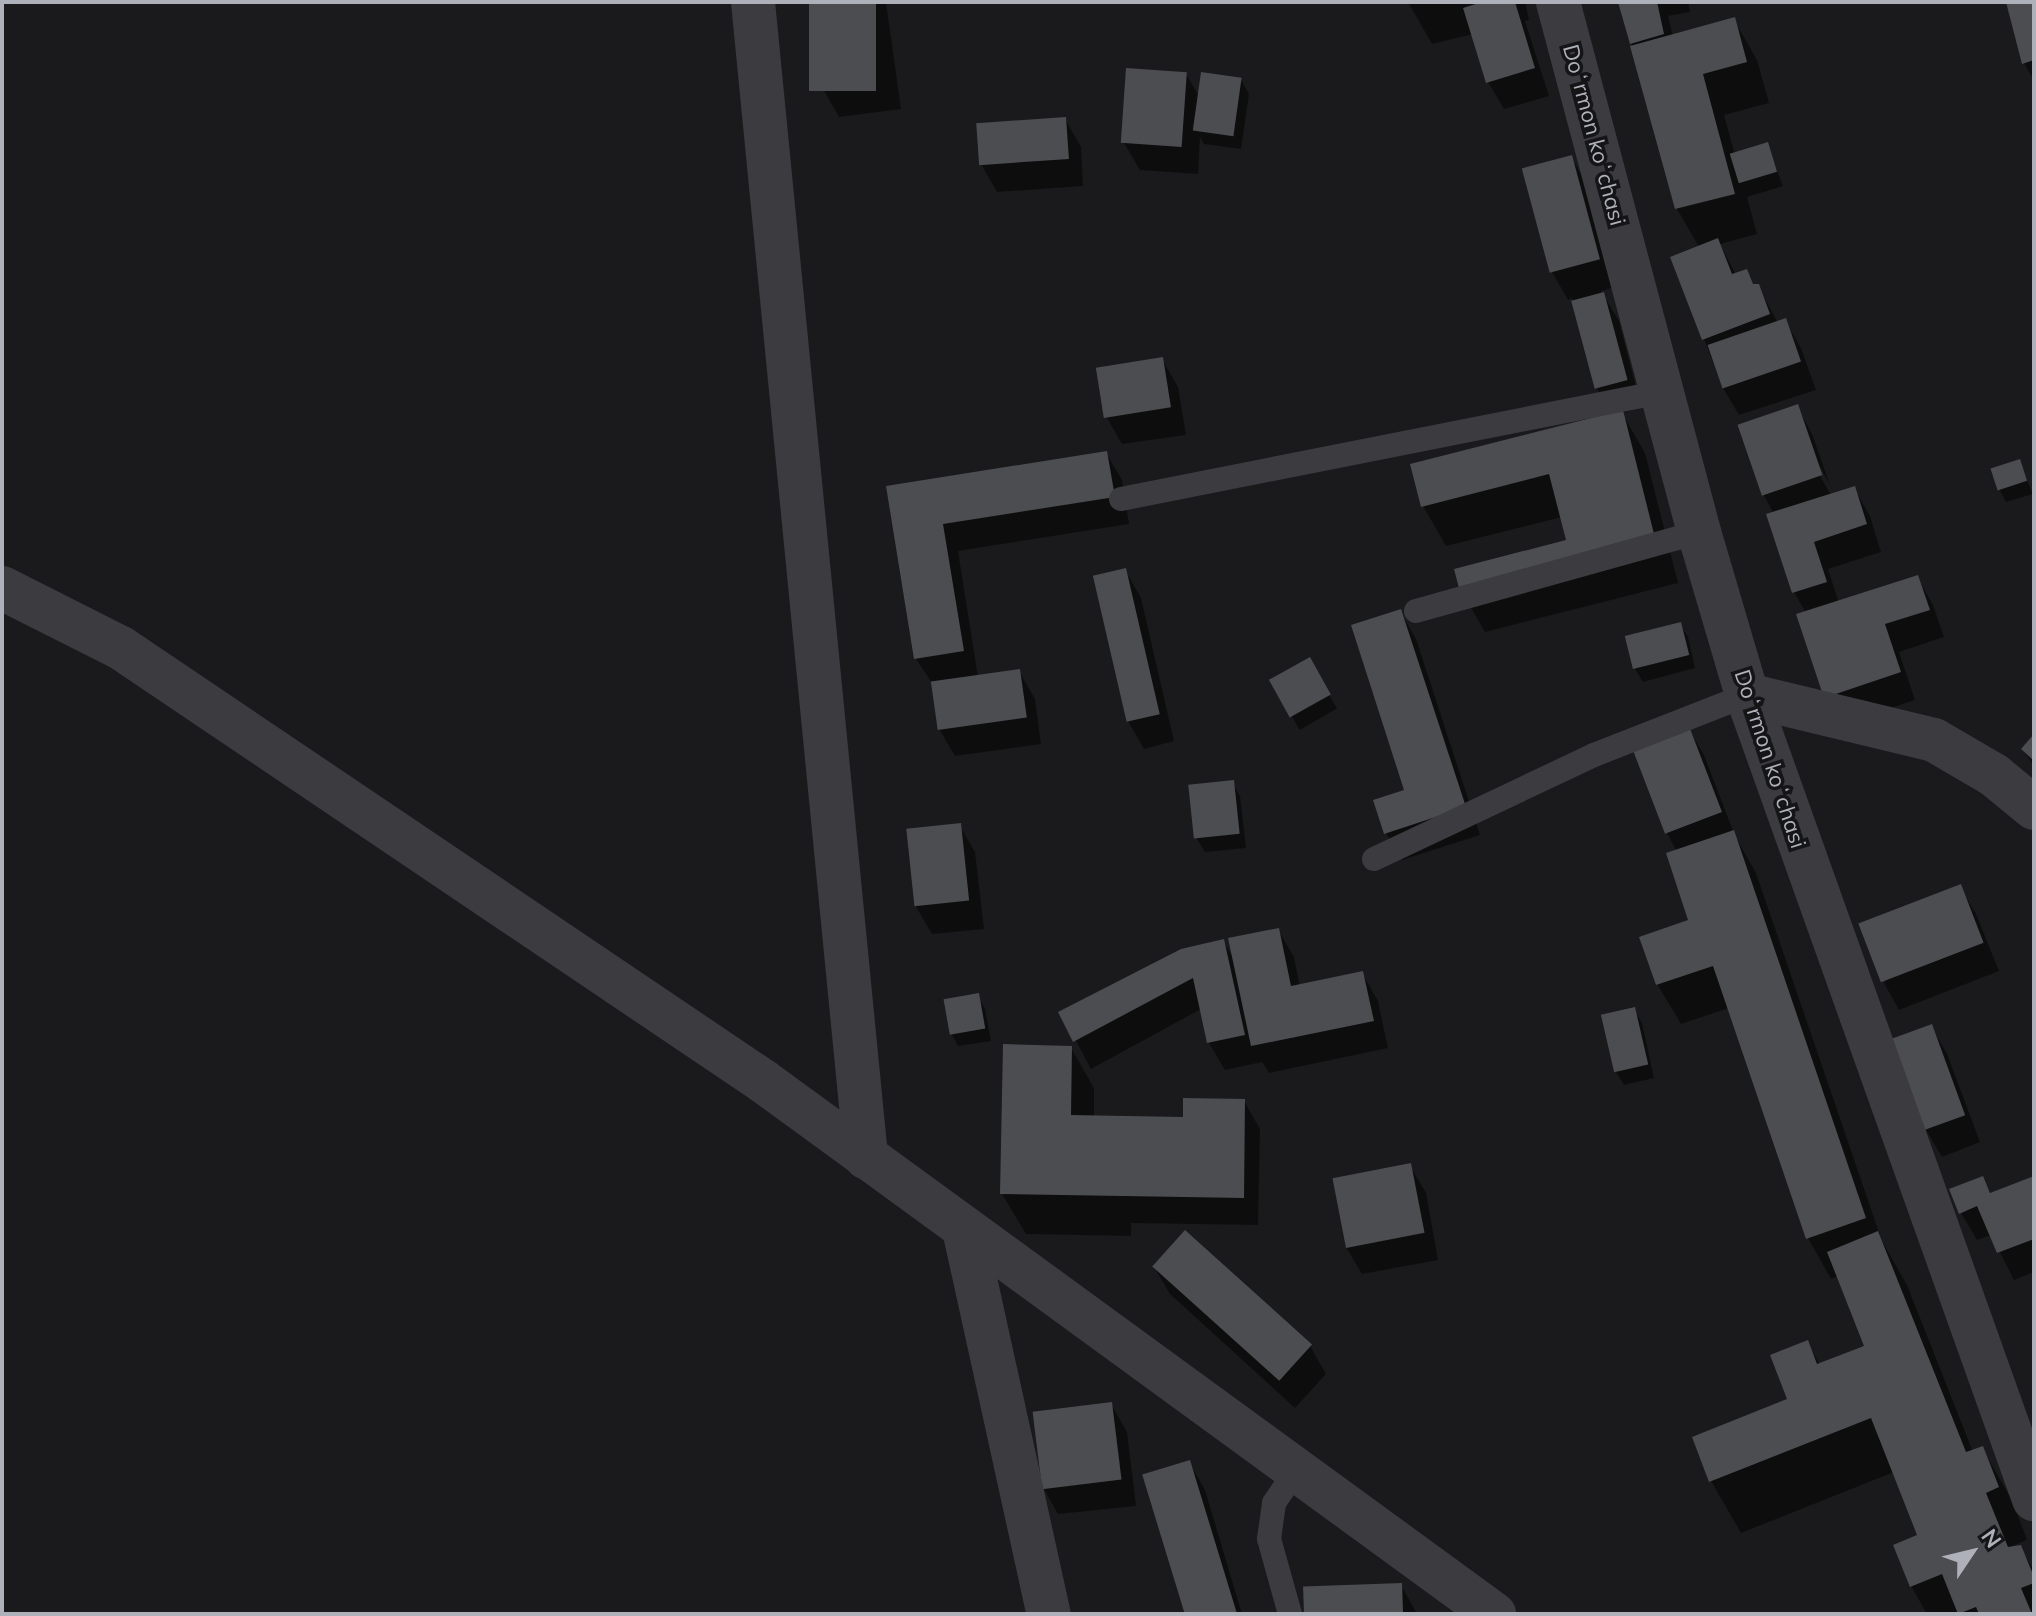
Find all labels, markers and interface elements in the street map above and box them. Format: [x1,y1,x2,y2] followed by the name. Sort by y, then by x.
[1557,42,1631,228] street label: Doʻrmon koʻchasi
[1729,666,1811,852] street label: Doʻrmon koʻchasi
[1932,1512,2012,1592] north arrow
[1975,1523,2008,1553] text: N

